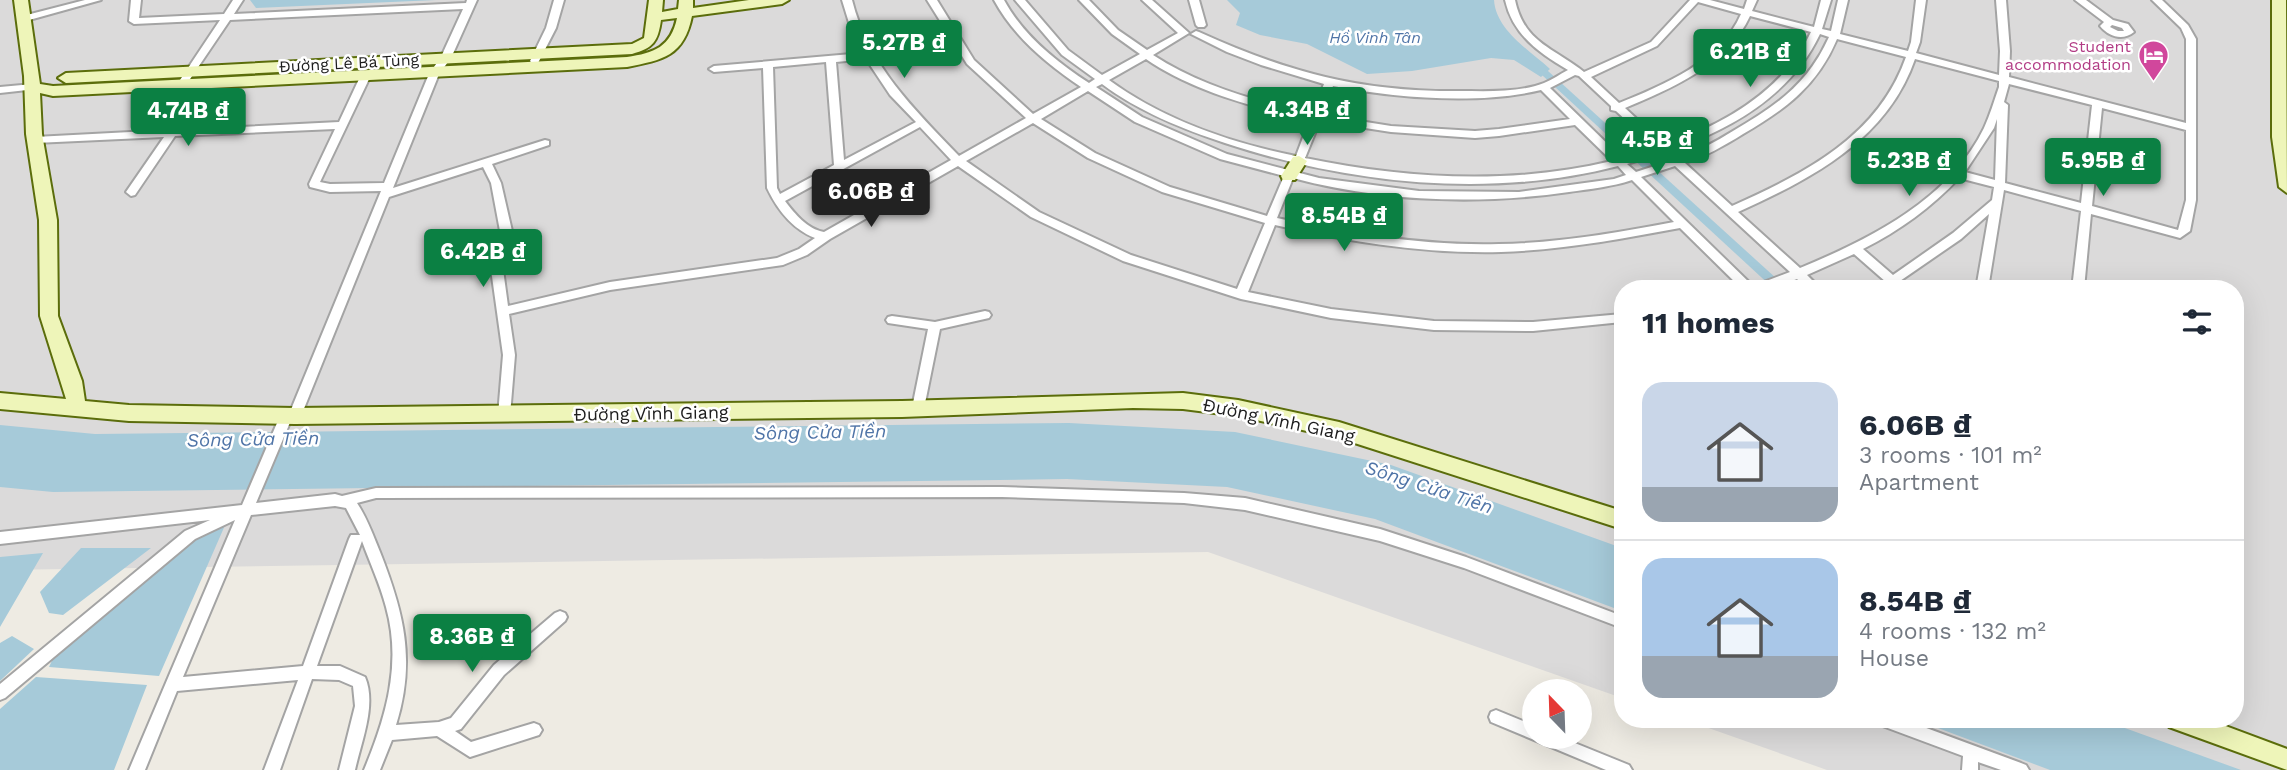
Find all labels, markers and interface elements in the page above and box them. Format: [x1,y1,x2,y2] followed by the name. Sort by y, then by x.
[839,20,969,80] pin: 5.27B ₫
[1329,28,1421,47] water label: Hồ Vinh Tân
[862,29,946,56] text: 5.27B ₫
[1685,29,1815,89] pin: 6.21B ₫
[2005,37,2131,74] place label: Student accommodation
[1709,38,1791,65] text: 6.21B ₫
[2137,38,2171,82] hotel icon: Student accommodation
[278,50,420,76] street label: Đường Lê Bá Tùng
[123,88,253,148] pin: 4.74B ₫
[1242,88,1372,147] pin: 4.34B ₫
[1264,96,1350,123] text: 4.34B ₫
[147,97,229,124] text: 4.74B ₫
[1600,118,1714,177] pin: 4.5B ₫
[1621,126,1693,153] text: 4.5B ₫
[1844,138,1974,198] pin: 5.23B ₫
[2038,138,2168,198] pin: 5.95B ₫
[1867,147,1951,174] text: 5.23B ₫
[2061,147,2145,174] text: 5.95B ₫
[806,170,936,229] pin: 6.06B ₫
[828,178,914,205] text: 6.06B ₫
[1279,194,1409,253] pin: 8.54B ₫
[1301,202,1387,229] text: 8.54B ₫
[418,230,548,289] pin: 6.42B ₫
[440,238,526,265] text: 6.42B ₫
[2178,303,2216,341] icon: filters
[1642,305,1775,340] text: 11 homes
[1201,394,1357,446] street label: Đường Vĩnh Giang
[573,401,729,425] street label: Đường Vĩnh Giang
[1859,407,1972,442] text: 6.06B ₫
[1698,410,1782,494] icon: home
[753,419,887,445] water label: Sông Cửa Tiền
[186,426,320,452] water label: Sông Cửa Tiền
[1859,442,2042,469] text: 3 rooms · 101 m²
[1362,456,1496,518] water label: Sông Cửa Tiền
[1859,469,1979,496] text: Apartment
[1859,583,1971,618] text: 8.54B ₫
[1698,586,1782,670] icon: home
[407,614,537,674] pin: 8.36B ₫
[1859,618,2046,645] text: 4 rooms · 132 m²
[429,623,515,650] text: 8.36B ₫
[1859,645,1929,672] text: House
[1522,679,1592,749] north arrow
[1522,679,1592,749] map controls

